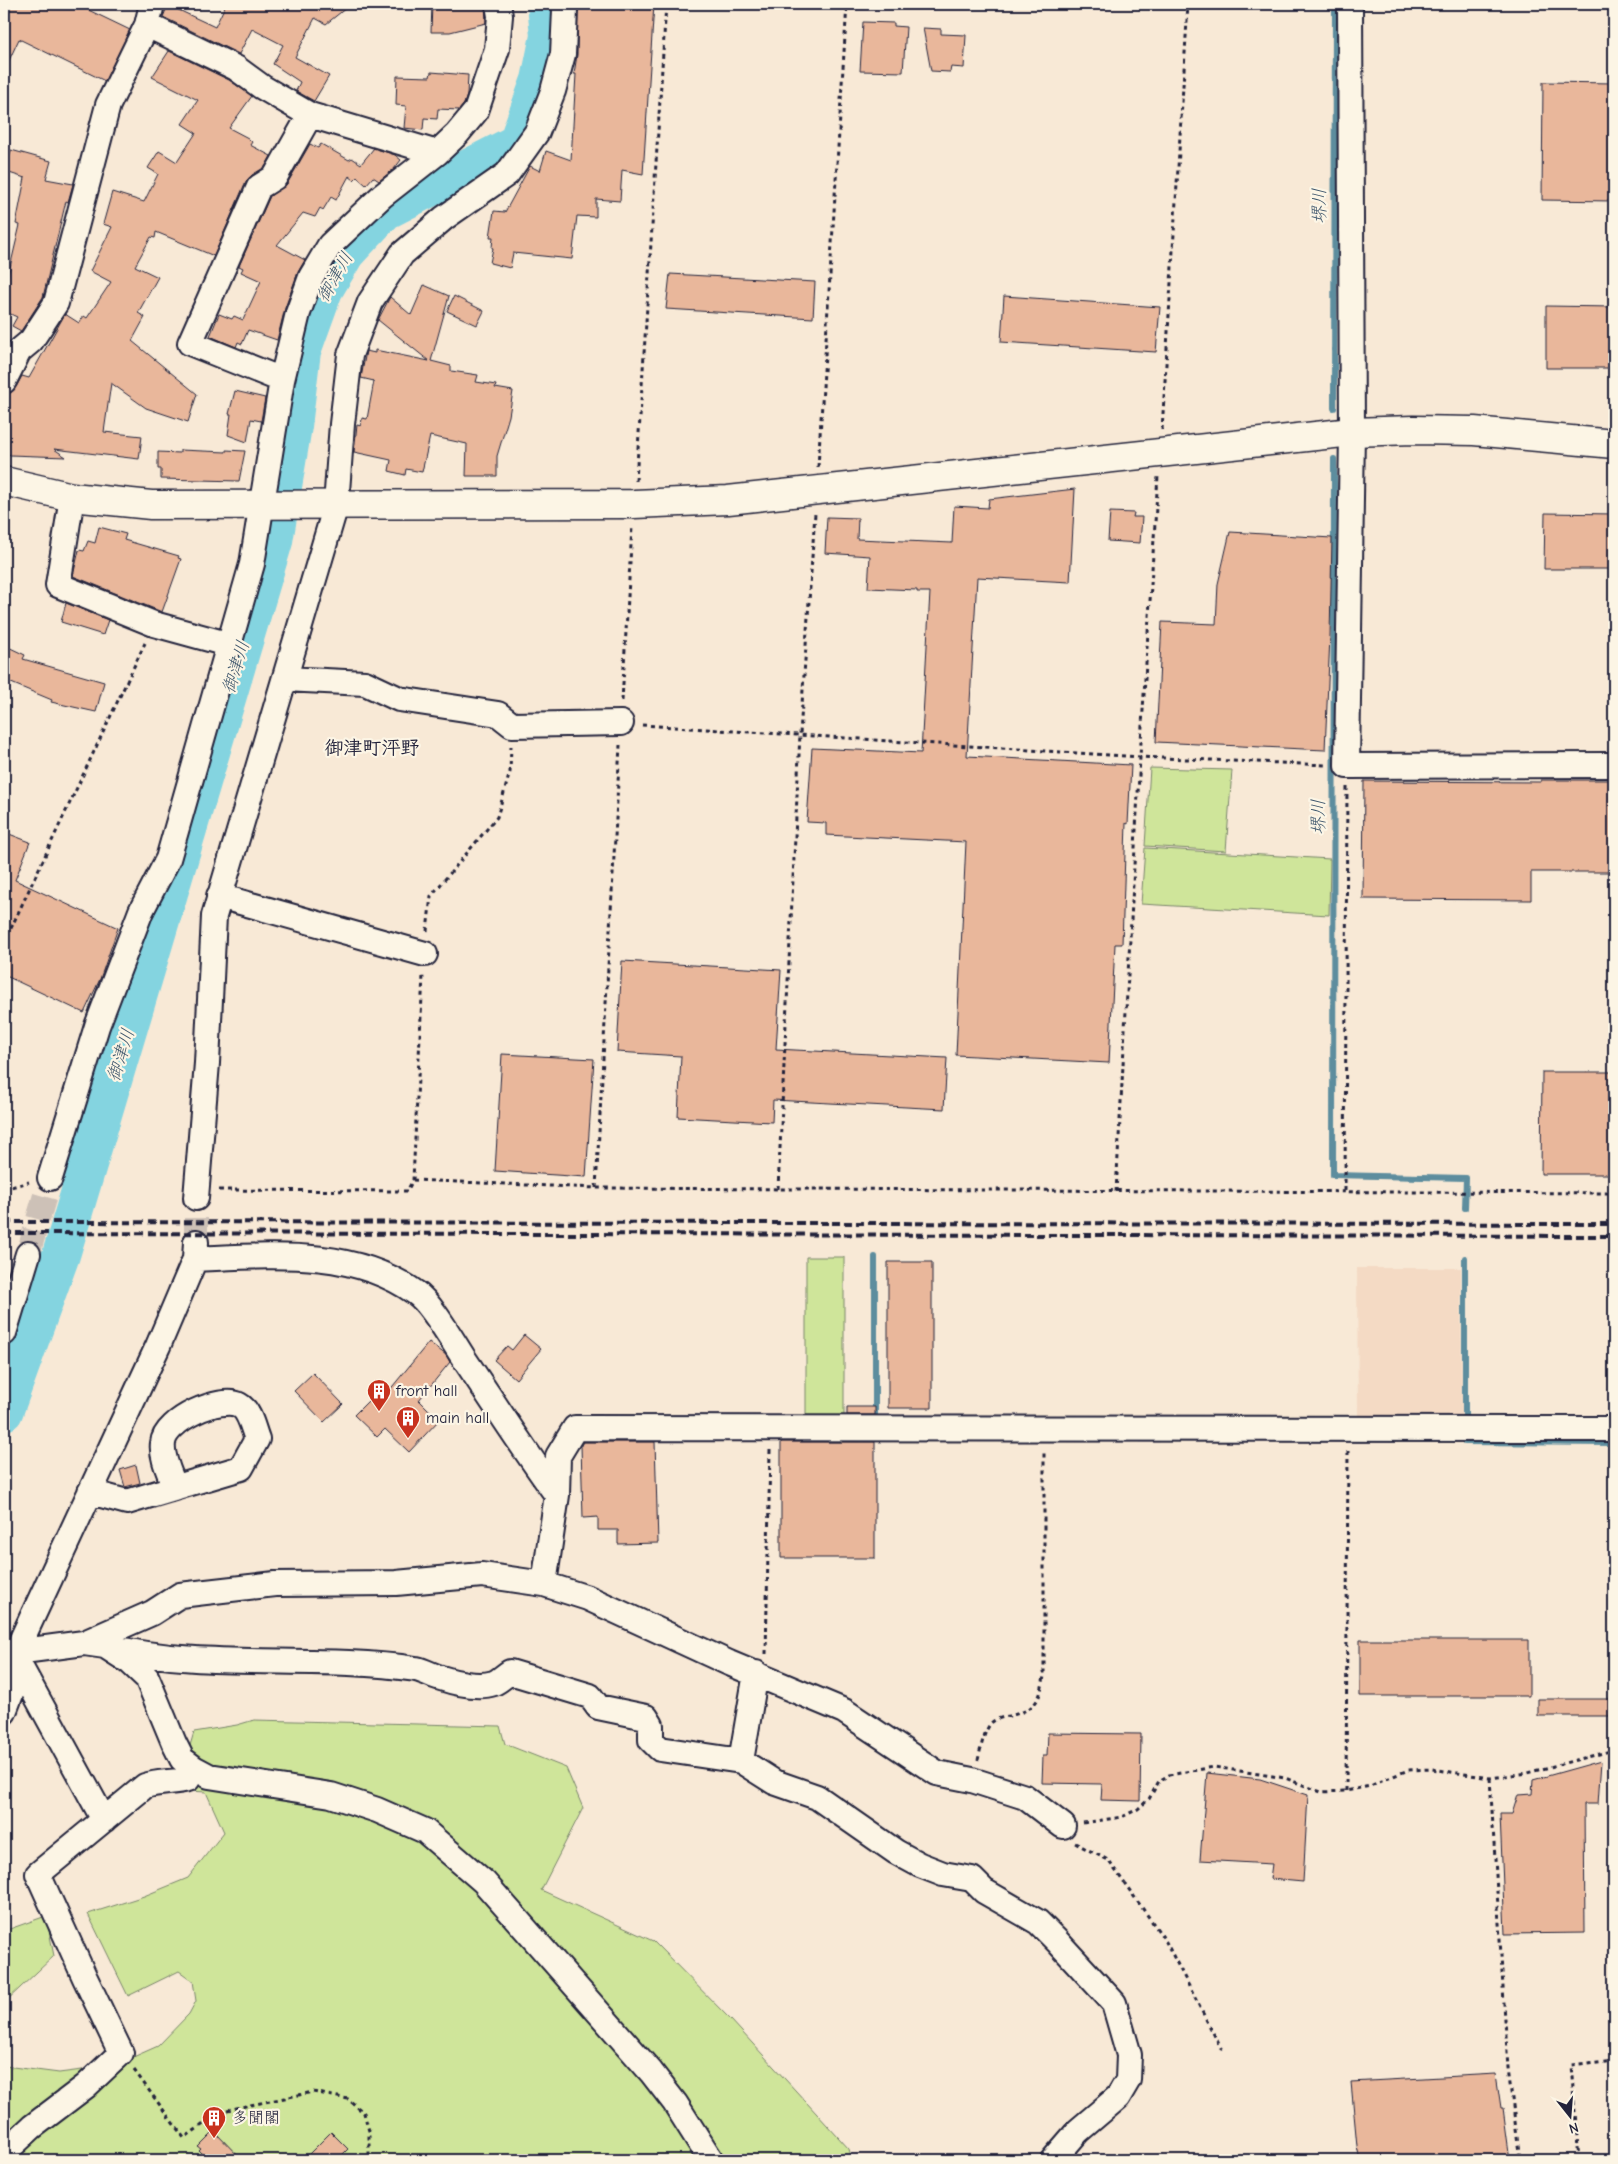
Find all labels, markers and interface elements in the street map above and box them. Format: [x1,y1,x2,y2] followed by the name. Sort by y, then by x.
[1309,188,1330,224] water label: 堺川
[312,248,358,306] water label: 御津川
[218,638,254,696] water label: 御津川
[324,737,420,759] district label: 御津町泙野
[1308,799,1329,835] water label: 堺川
[103,1026,139,1084] water label: 御津川
[366,1378,392,1412] building icon: front hall
[395,1382,458,1400] place label: front hall
[395,1405,421,1439] building icon: main hall
[426,1409,489,1427] place label: main hall
[1546,2092,1596,2142] north arrow
[201,2105,227,2139] building icon: 多聞閣
[232,2109,280,2127] place label: 多聞閣
[1567,2118,1581,2137] text: N

